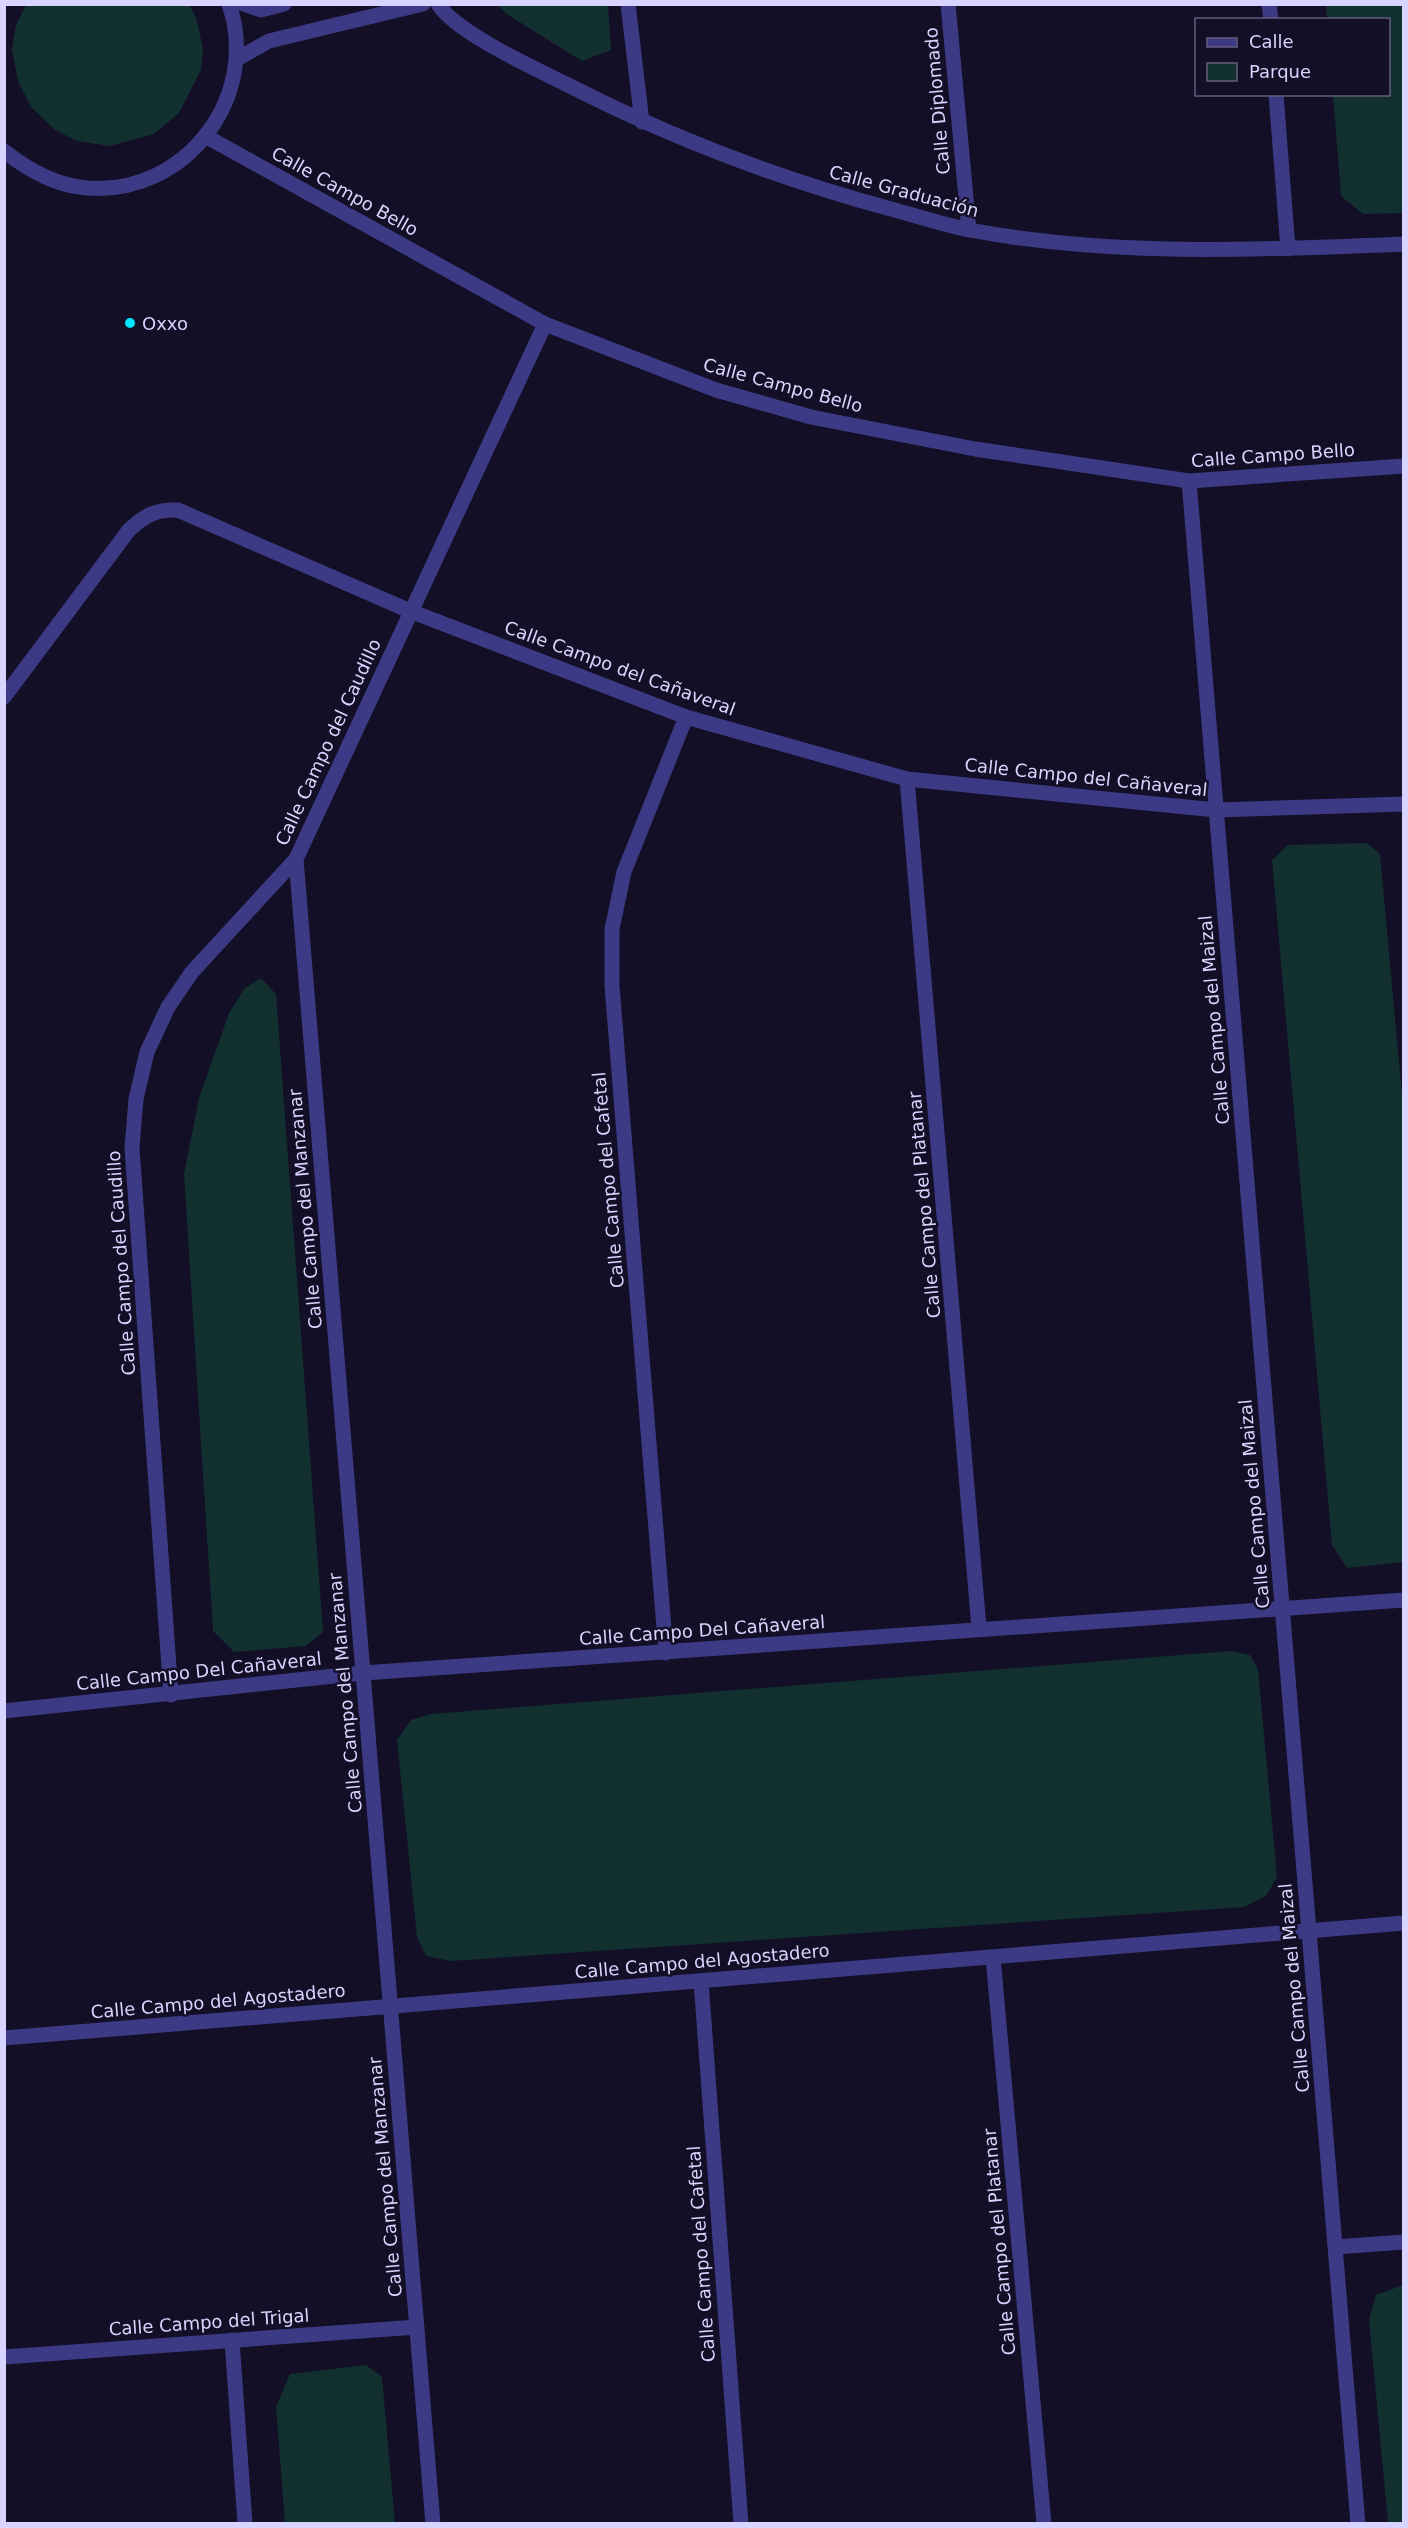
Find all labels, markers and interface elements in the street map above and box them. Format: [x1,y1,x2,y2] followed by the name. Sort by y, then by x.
[1195,18,1390,96] legend
[920,27,954,175] street label: Calle Diplomado
[1249,31,1294,52] text: Calle
[1249,61,1311,82] text: Parque
[268,142,422,240] street label: Calle Campo Bello
[827,161,981,221] street label: Calle Graduación
[142,313,188,334] place label: Oxxo
[123,316,137,330] marker: Oxxo
[701,354,865,416] street label: Calle Campo Bello
[1190,439,1356,471] street label: Calle Campo Bello
[502,616,738,720] street label: Calle Campo del Cañaveral
[271,635,385,849] street label: Calle Campo del Caudillo
[964,754,1208,800] street label: Calle Campo del Cañaveral
[1194,915,1234,1125] street label: Calle Campo del Maizal
[588,1071,628,1289] street label: Calle Campo del Cafetal
[284,1087,326,1330] street label: Calle Campo del Manzanar
[904,1090,944,1319] street label: Calle Campo del Platanar
[103,1150,139,1376] street label: Calle Campo del Caudillo
[1234,1399,1274,1609] street label: Calle Campo del Maizal
[324,1571,366,1814] street label: Calle Campo del Manzanar
[578,1611,826,1649] street label: Calle Campo Del Cañaveral
[75,1648,323,1694] street label: Calle Campo Del Cañaveral
[1274,1883,1314,2093] street label: Calle Campo del Maizal
[574,1939,830,1983] street label: Calle Campo del Agostadero
[90,1979,346,2023] street label: Calle Campo del Agostadero
[364,2055,406,2298] street label: Calle Campo del Manzanar
[979,2127,1019,2356] street label: Calle Campo del Platanar
[683,2145,719,2363] street label: Calle Campo del Cafetal
[108,2305,310,2339] street label: Calle Campo del Trigal

